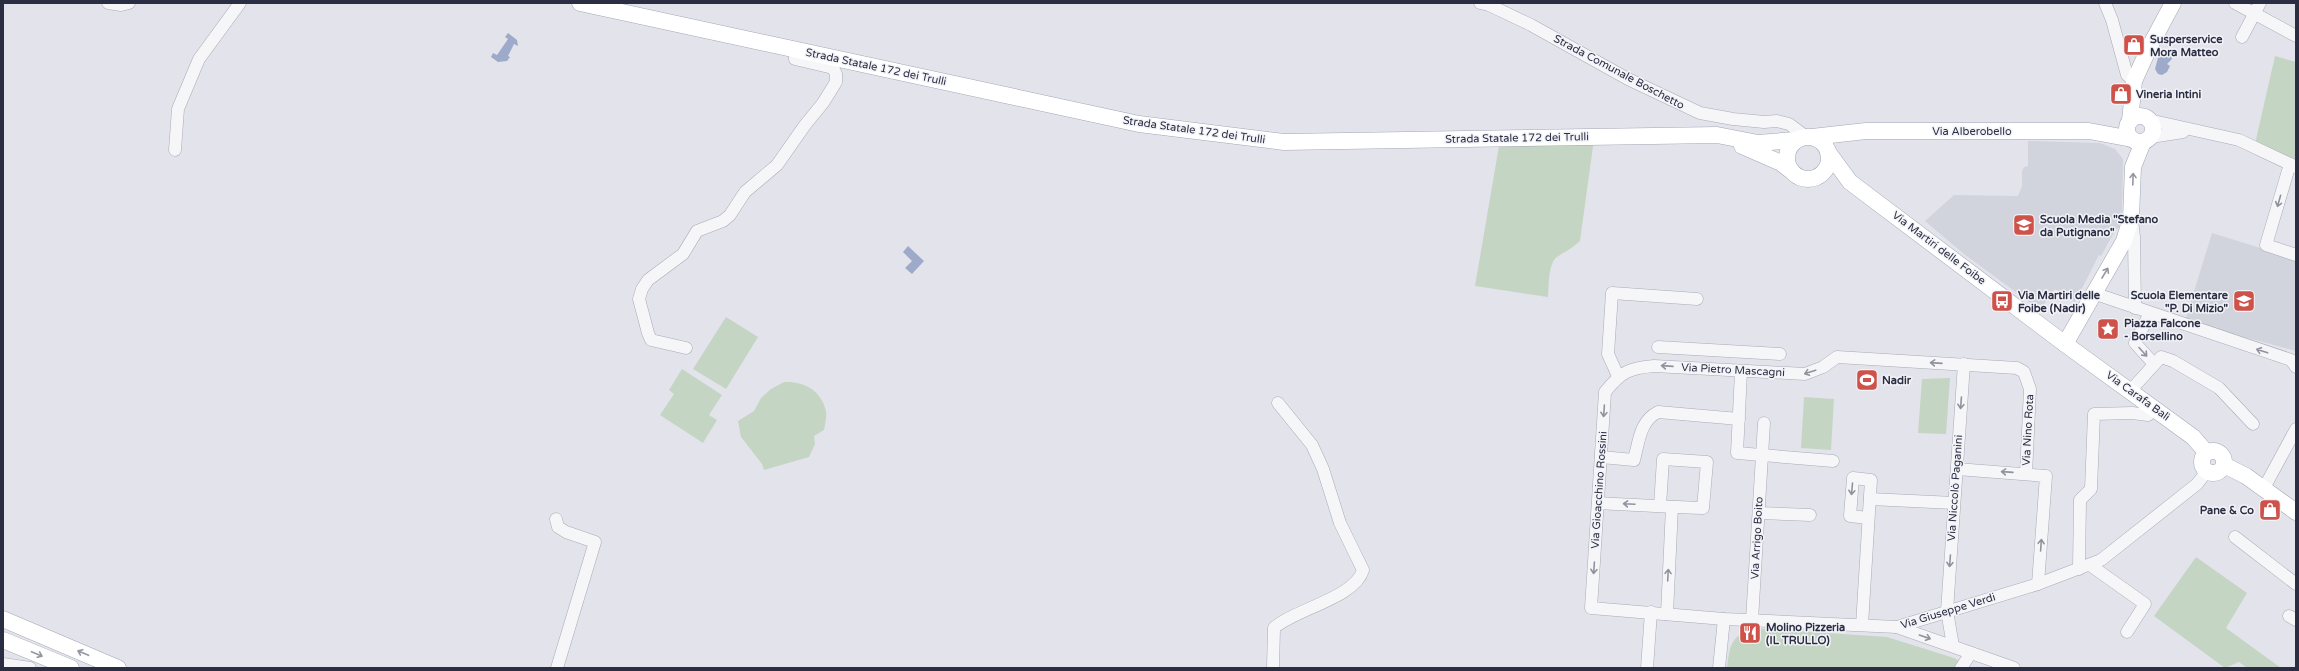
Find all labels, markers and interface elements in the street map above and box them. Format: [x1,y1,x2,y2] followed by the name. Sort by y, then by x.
[1551,32,1687,112] street label: Strada Comunale Boschetto
[2121,32,2147,58] shop icon: Susperservice Mora Matteo
[2150,33,2223,59] place label: Susperservice Mora Matteo
[804,46,948,88] street label: Strada Statale 172 dei Trulli
[2108,81,2134,107] shop icon: Vineria Intini
[2136,88,2201,101] place label: Vineria Intini
[1122,114,1266,146] street label: Strada Statale 172 dei Trulli
[1932,125,2012,138] street label: Via Alberobello
[1445,130,1589,146] street label: Strada Statale 172 dei Trulli
[2129,173,2137,186] one-way arrow
[2275,194,2282,207] one-way arrow
[1890,209,1988,287] street label: Via Martiri delle Foibe
[2011,212,2037,238] school or university icon: Scuola Media "Stefano da Putignano"
[2040,213,2159,240] place label: Scuola Media "Stefano da Putignano"
[2101,268,2109,279] one-way arrow
[1989,288,2015,314] bus stop icon: Via Martiri delle Foibe (Nadir)
[2231,288,2257,314] school or university icon: Scuola Elementare "P. Di Mizio"
[2018,289,2101,315] place label: Via Martiri delle Foibe (Nadir)
[2131,289,2229,315] place label: Scuola Elementare "P. Di Mizio"
[2095,316,2121,342] place icon: Piazza Falcone - Borsellino
[2124,317,2201,343] place label: Piazza Falcone - Borsellino
[2257,346,2269,354] one-way arrow
[2138,347,2148,357] one-way arrow
[1930,359,1943,366] one-way arrow
[1681,361,1785,379] street label: Via Pietro Mascagni
[1661,363,1674,370] one-way arrow
[1854,367,1880,393] sports icon: Nadir
[1805,368,1817,376] one-way arrow
[2104,368,2172,424] street label: Via Carafa Balì
[1882,374,1912,387] place label: Nadir
[2020,394,2036,466] street label: Via Nino Rota
[1958,396,1965,409] one-way arrow
[1601,404,1608,417] one-way arrow
[1588,431,1610,549] street label: Via Gioacchino Rossini
[1945,434,1965,542] street label: Via Niccolò Paganini
[2001,469,2014,476] one-way arrow
[1849,482,1856,495] one-way arrow
[1748,496,1766,580] street label: Via Arrigo Boito
[2257,497,2283,523] shop icon: Pane & Co
[1623,501,1636,508] one-way arrow
[2200,504,2254,517] place label: Pane & Co
[2038,539,2045,552] one-way arrow
[1947,554,1954,567] one-way arrow
[1590,561,1597,574] one-way arrow
[1665,569,1672,582] one-way arrow
[1899,590,1997,632] street label: Via Giuseppe Verdi
[1737,620,1763,646] restaurant icon: Molino Pizzeria (IL TRULLO)
[1766,621,1845,647] place label: Molino Pizzeria (IL TRULLO)
[1919,633,1931,641] one-way arrow
[77,649,89,656] one-way arrow
[30,650,42,658] one-way arrow

